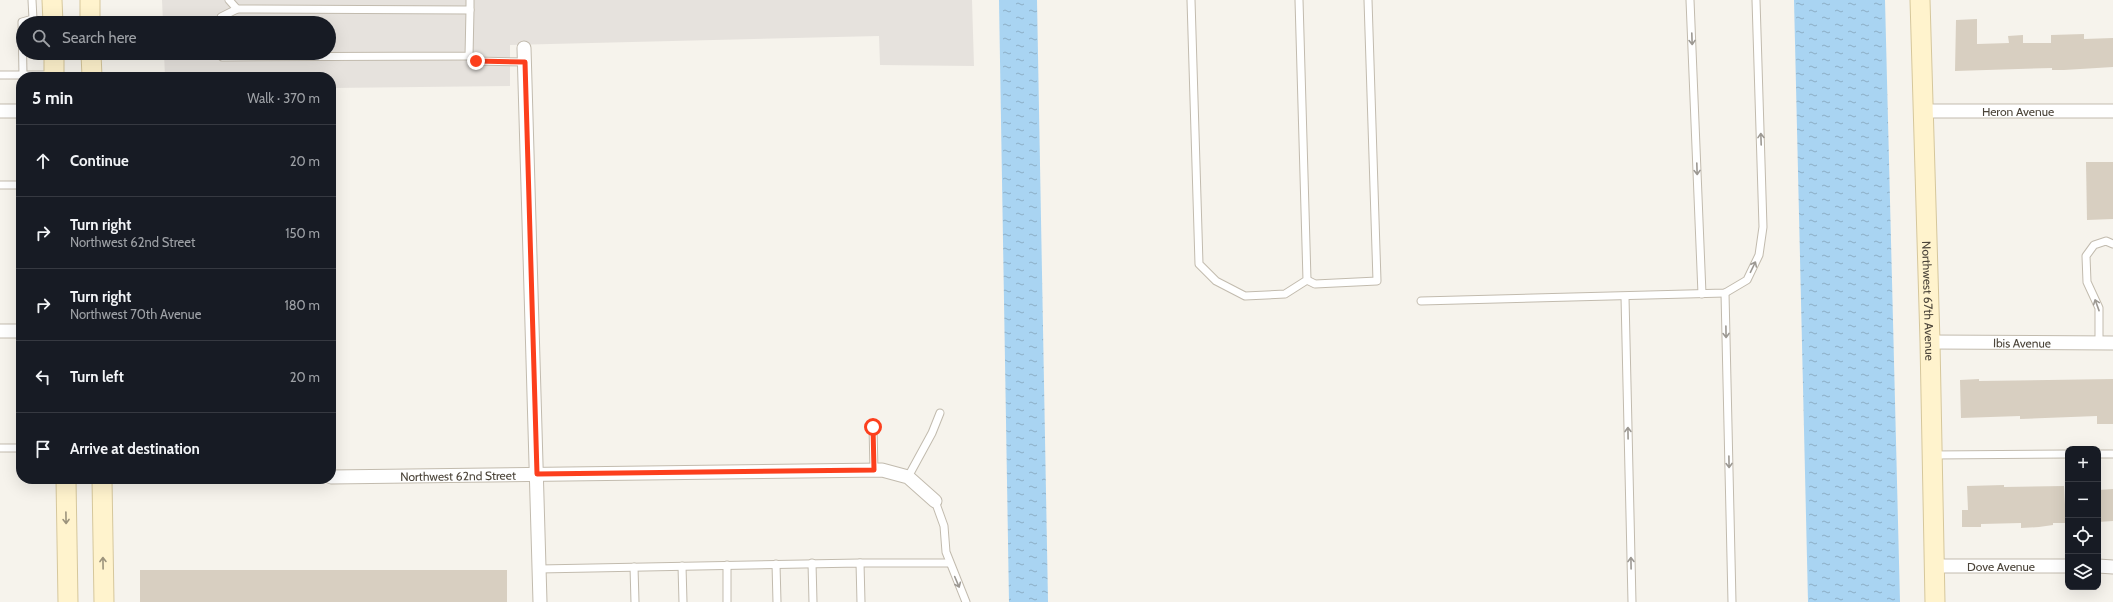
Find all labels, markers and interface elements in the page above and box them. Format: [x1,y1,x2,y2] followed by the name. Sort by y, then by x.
[16,16,336,60] search box
[30,27,52,49] icon: search
[62,29,137,47] text: Search here
[1688,32,1695,45] one-way arrow
[467,52,485,70] route end
[32,88,73,108] text: 5 min
[247,90,320,106] text: Walk · 370 m
[1982,104,2054,119] street label: Heron Avenue
[1757,133,1764,146] one-way arrow
[32,150,54,172] icon: ahead
[70,152,129,170] text: Continue
[290,153,320,169] text: 20 m
[1693,162,1701,175] one-way arrow
[70,216,131,234] text: Turn right
[32,222,54,244] icon: right
[285,225,320,241] text: 150 m
[70,234,195,250] text: Northwest 62nd Street
[1920,241,1938,361] street label: Northwest 67th Avenue
[1750,262,1757,274] one-way arrow
[70,288,131,306] text: Turn right
[32,294,54,316] icon: right
[284,297,320,313] text: 180 m
[2092,299,2100,311] one-way arrow
[70,306,201,322] text: Northwest 70th Avenue
[1722,325,1730,338] one-way arrow
[1993,335,2051,350] street label: Ibis Avenue
[32,366,54,388] icon: left
[70,368,124,386] text: Turn left
[290,369,320,385] text: 20 m
[864,418,882,436] route start
[1624,427,1632,440] one-way arrow
[32,438,54,460] icon: arrive
[70,440,200,458] text: Arrive at destination
[2065,446,2101,590] map controls
[2065,446,2101,482] button: +
[1725,455,1733,468] one-way arrow
[400,467,516,484] street label: Northwest 62nd Street
[2065,482,2101,518] button: −
[63,511,70,524] one-way arrow
[2065,518,2101,554] button: locate
[2065,554,2101,590] button: layers
[100,557,107,570] one-way arrow
[1627,557,1635,570] one-way arrow
[1967,559,2035,574] street label: Dove Avenue
[954,576,962,588] one-way arrow

